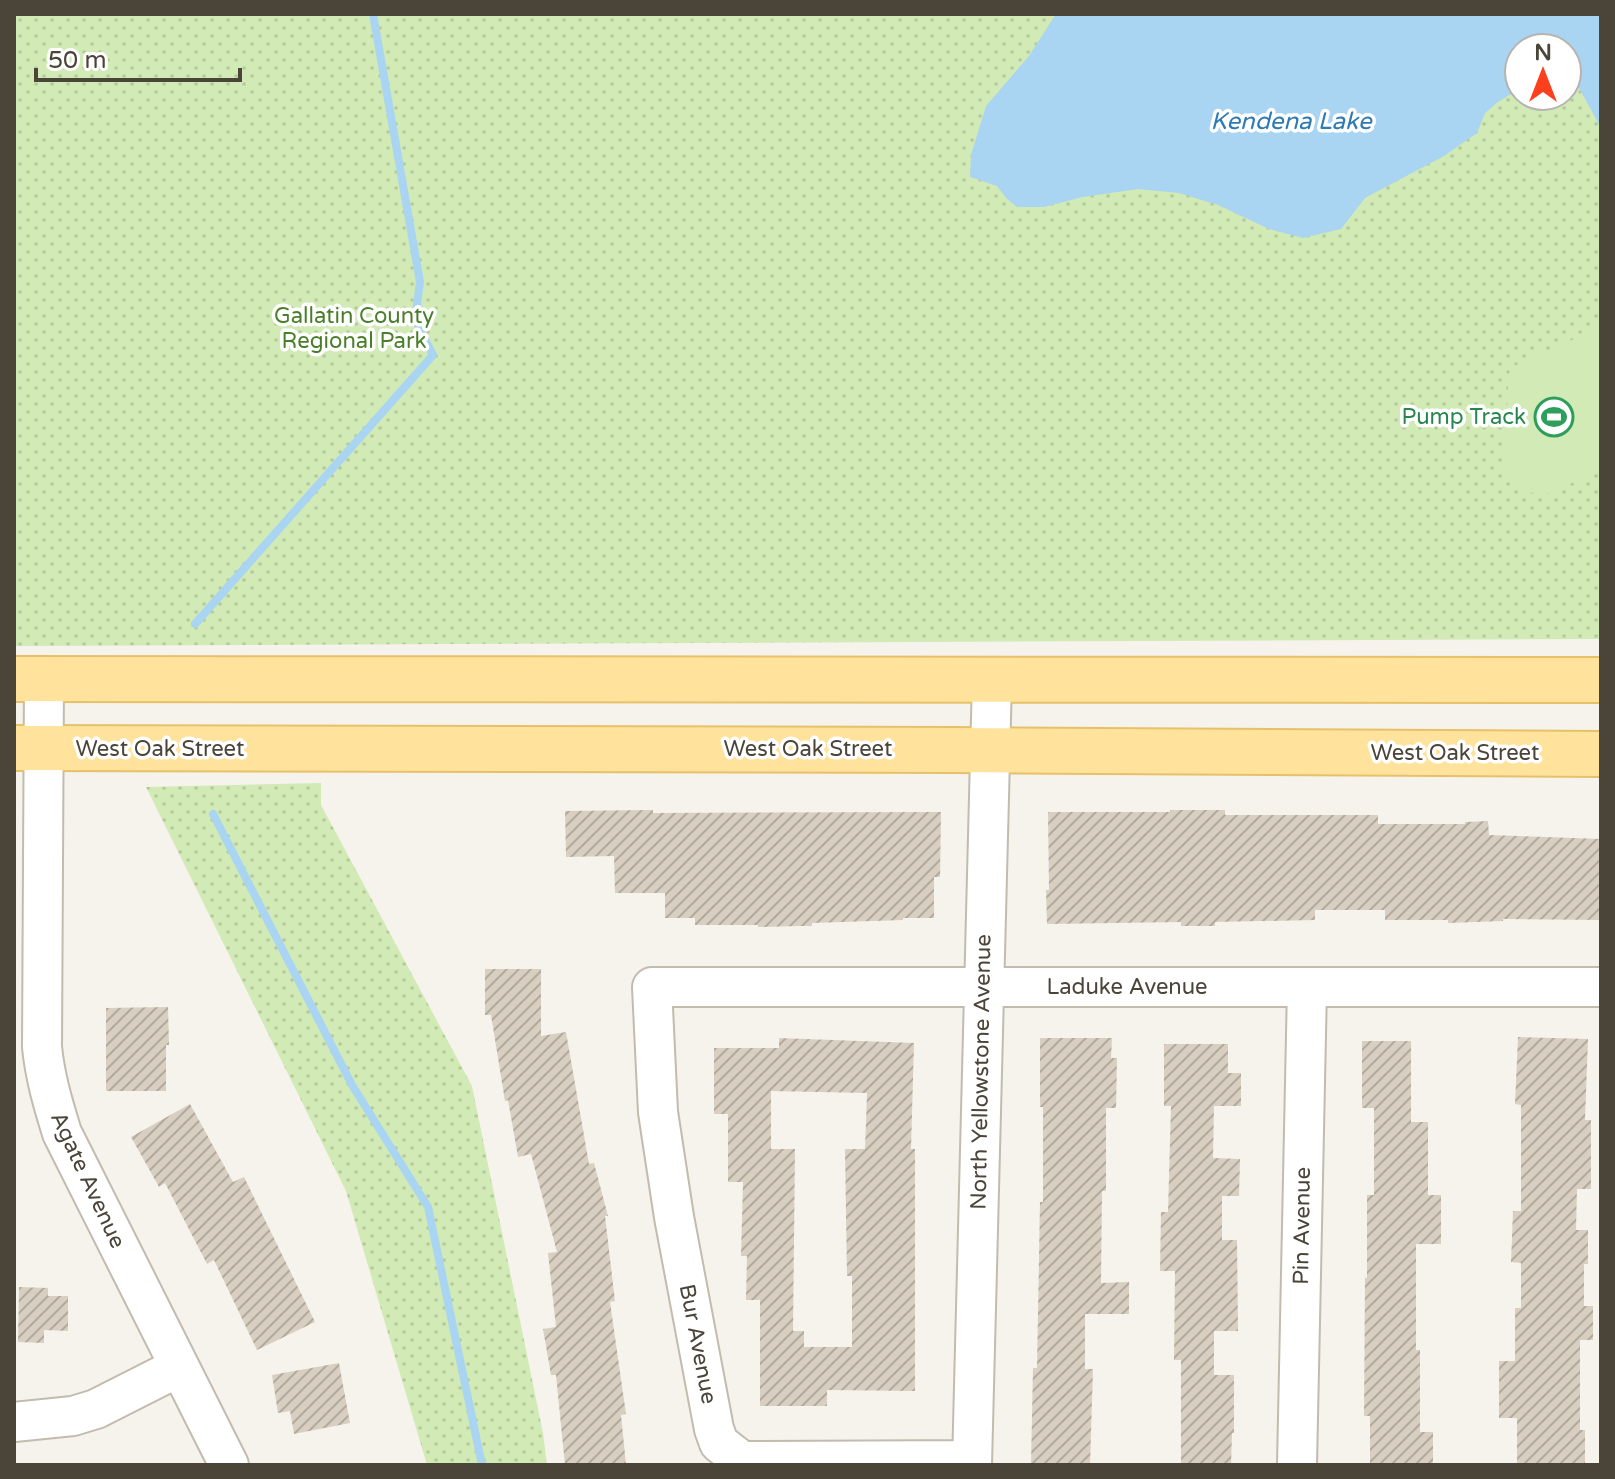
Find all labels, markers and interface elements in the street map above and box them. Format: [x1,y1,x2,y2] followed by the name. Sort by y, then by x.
[36,32,240,82] scale bar
[1503,32,1583,112] north arrow
[1534,40,1552,66] text: N
[48,46,106,75] text: 50 m
[1210,107,1373,136] water label: Kendena Lake
[274,303,434,354] park label: Gallatin County Regional Park
[1533,396,1575,438] sports icon: Pump Track
[1402,404,1526,430] place label: Pump Track
[76,736,244,762] street label: West Oak Street
[724,736,892,762] street label: West Oak Street
[1371,740,1539,766] street label: West Oak Street
[966,934,996,1210] street label: North Yellowstone Avenue
[1046,974,1208,1000] street label: Laduke Avenue
[45,1108,131,1252] street label: Agate Avenue
[1288,1167,1316,1285] street label: Pin Avenue
[674,1282,722,1406] street label: Bur Avenue

